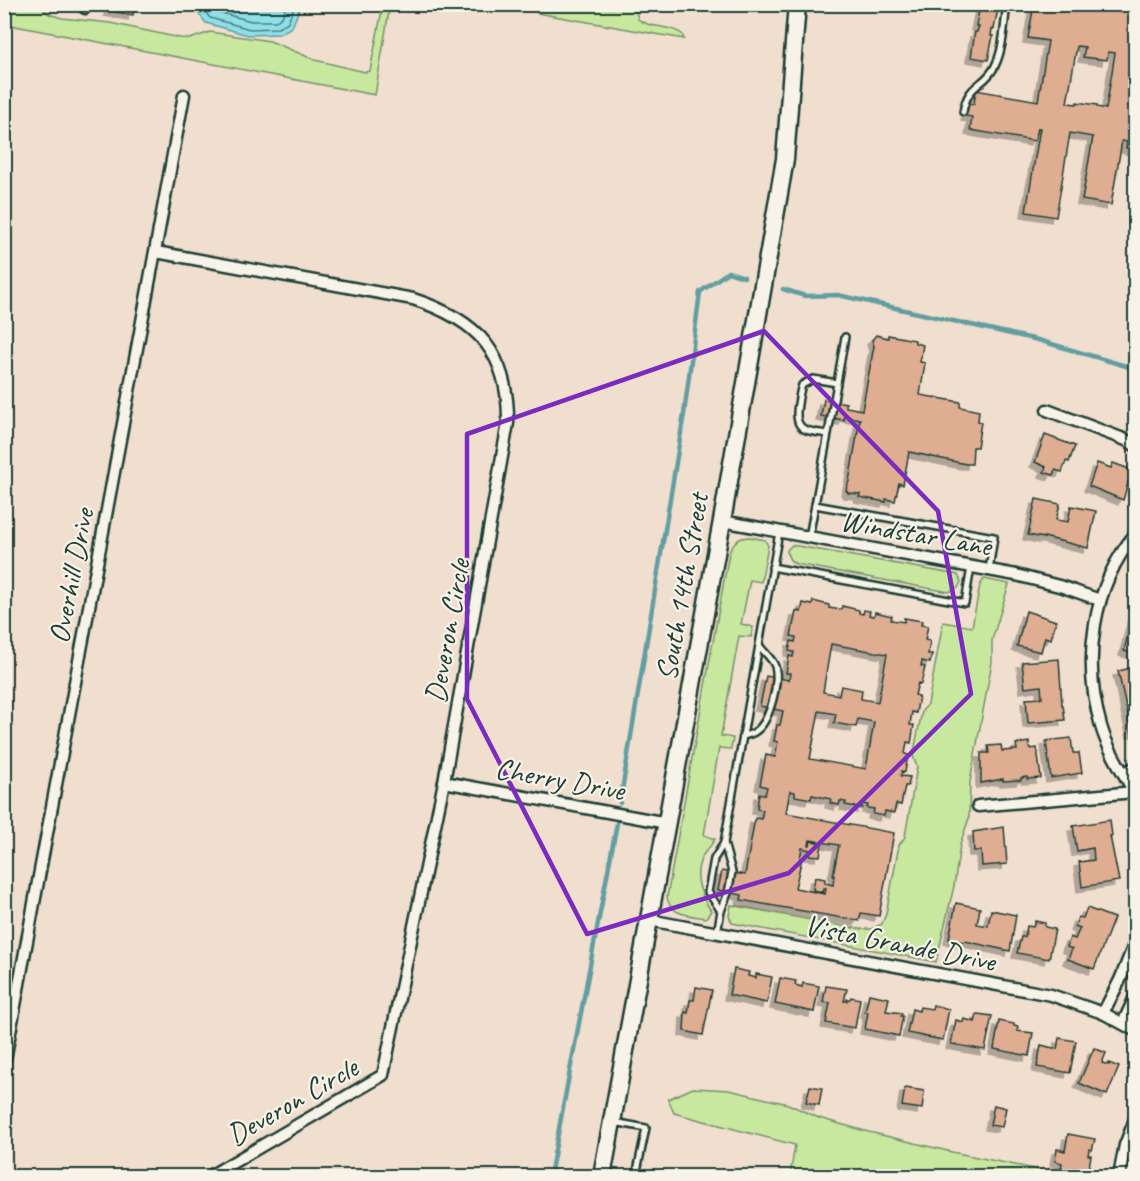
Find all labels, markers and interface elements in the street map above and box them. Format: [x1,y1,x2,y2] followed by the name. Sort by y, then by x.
[647,487,718,684] street label: South 14th Street
[838,501,996,565] street label: Windstar Lane
[39,503,103,647] street label: Overhill Drive
[416,554,479,706] street label: Deveron Circle
[493,749,630,809] street label: Cherry Drive
[801,906,1001,981] street label: Vista Grande Drive
[220,1047,366,1154] street label: Deveron Circle

